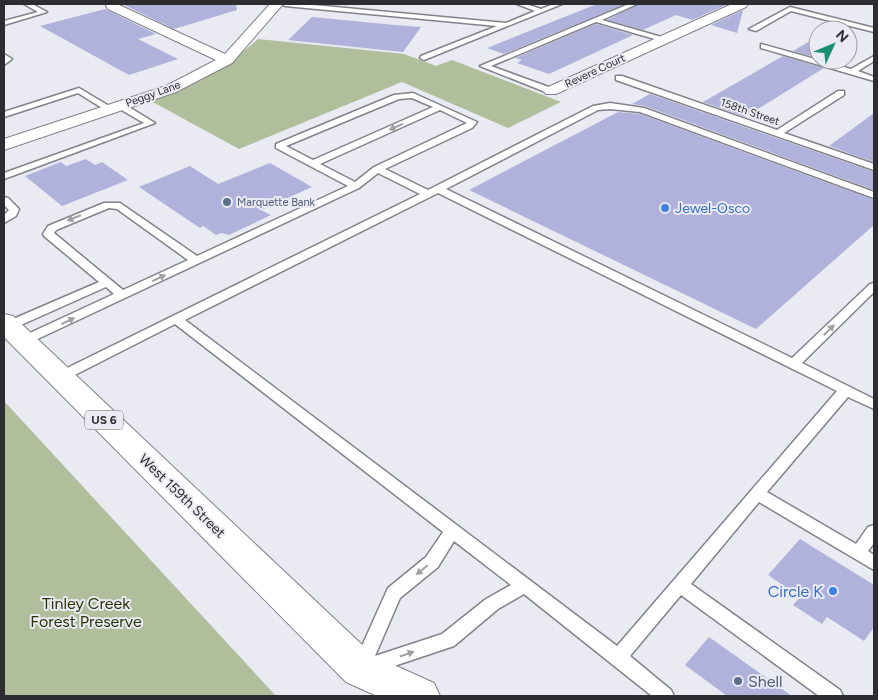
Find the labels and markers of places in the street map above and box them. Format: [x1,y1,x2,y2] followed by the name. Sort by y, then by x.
[221,196,233,208] marker: Marquette Bank
[237,196,316,209] place label: Marquette Bank
[675,200,750,217] place label: Jewel-Osco
[659,202,671,214] marker: Jewel-Osco
[768,582,823,601] place label: Circle K
[827,585,839,597] marker: Circle K
[748,672,783,691] place label: Shell
[732,675,744,687] marker: Shell

